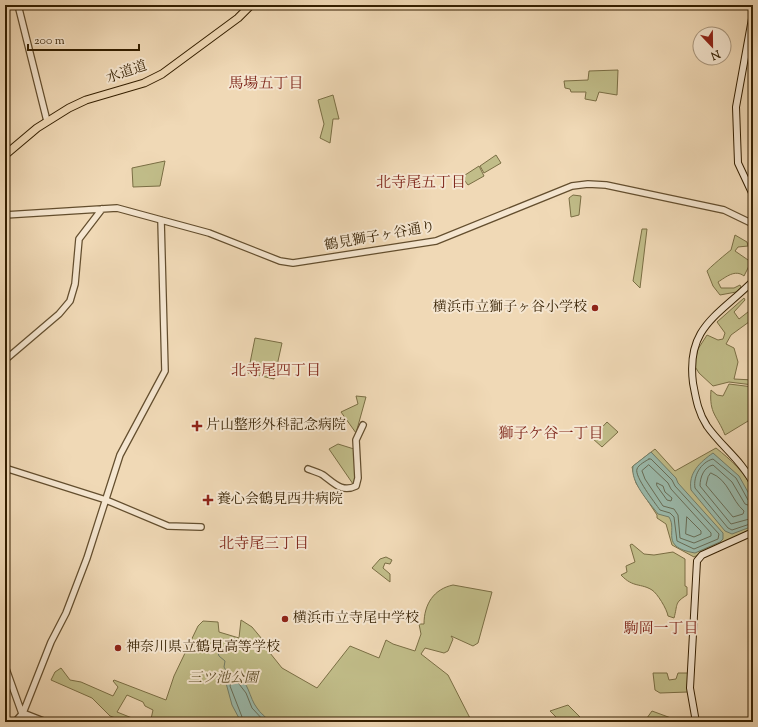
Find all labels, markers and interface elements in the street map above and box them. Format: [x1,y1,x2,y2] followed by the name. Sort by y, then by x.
[28,26,139,52] scale bar
[692,26,732,66] north arrow
[34,32,65,50] text: 200 m
[708,45,723,63] text: N
[104,57,150,89] street label: 水道道
[228,74,304,95] district label: 馬場五丁目
[376,173,466,194] district label: 北寺尾五丁目
[323,217,437,257] street label: 鶴見獅子ヶ谷通り
[433,298,587,318] place label: 横浜市立獅子ヶ谷小学校
[590,303,600,313] marker: 横浜市立獅子ヶ谷小学校
[231,361,321,382] district label: 北寺尾四丁目
[206,416,346,436] place label: 片山整形外科記念病院
[191,420,203,432] marker: 片山整形外科記念病院
[498,424,604,445] district label: 獅子ケ谷一丁目
[217,490,343,510] place label: 養心会鶴見西井病院
[202,494,214,506] marker: 養心会鶴見西井病院
[219,534,309,555] district label: 北寺尾三丁目
[293,609,419,629] place label: 横浜市立寺尾中学校
[280,614,290,624] marker: 横浜市立寺尾中学校
[623,619,699,640] district label: 駒岡一丁目
[126,638,280,658] place label: 神奈川県立鶴見高等学校
[113,643,123,653] marker: 神奈川県立鶴見高等学校
[188,669,260,689] park label: 三ツ池公園

